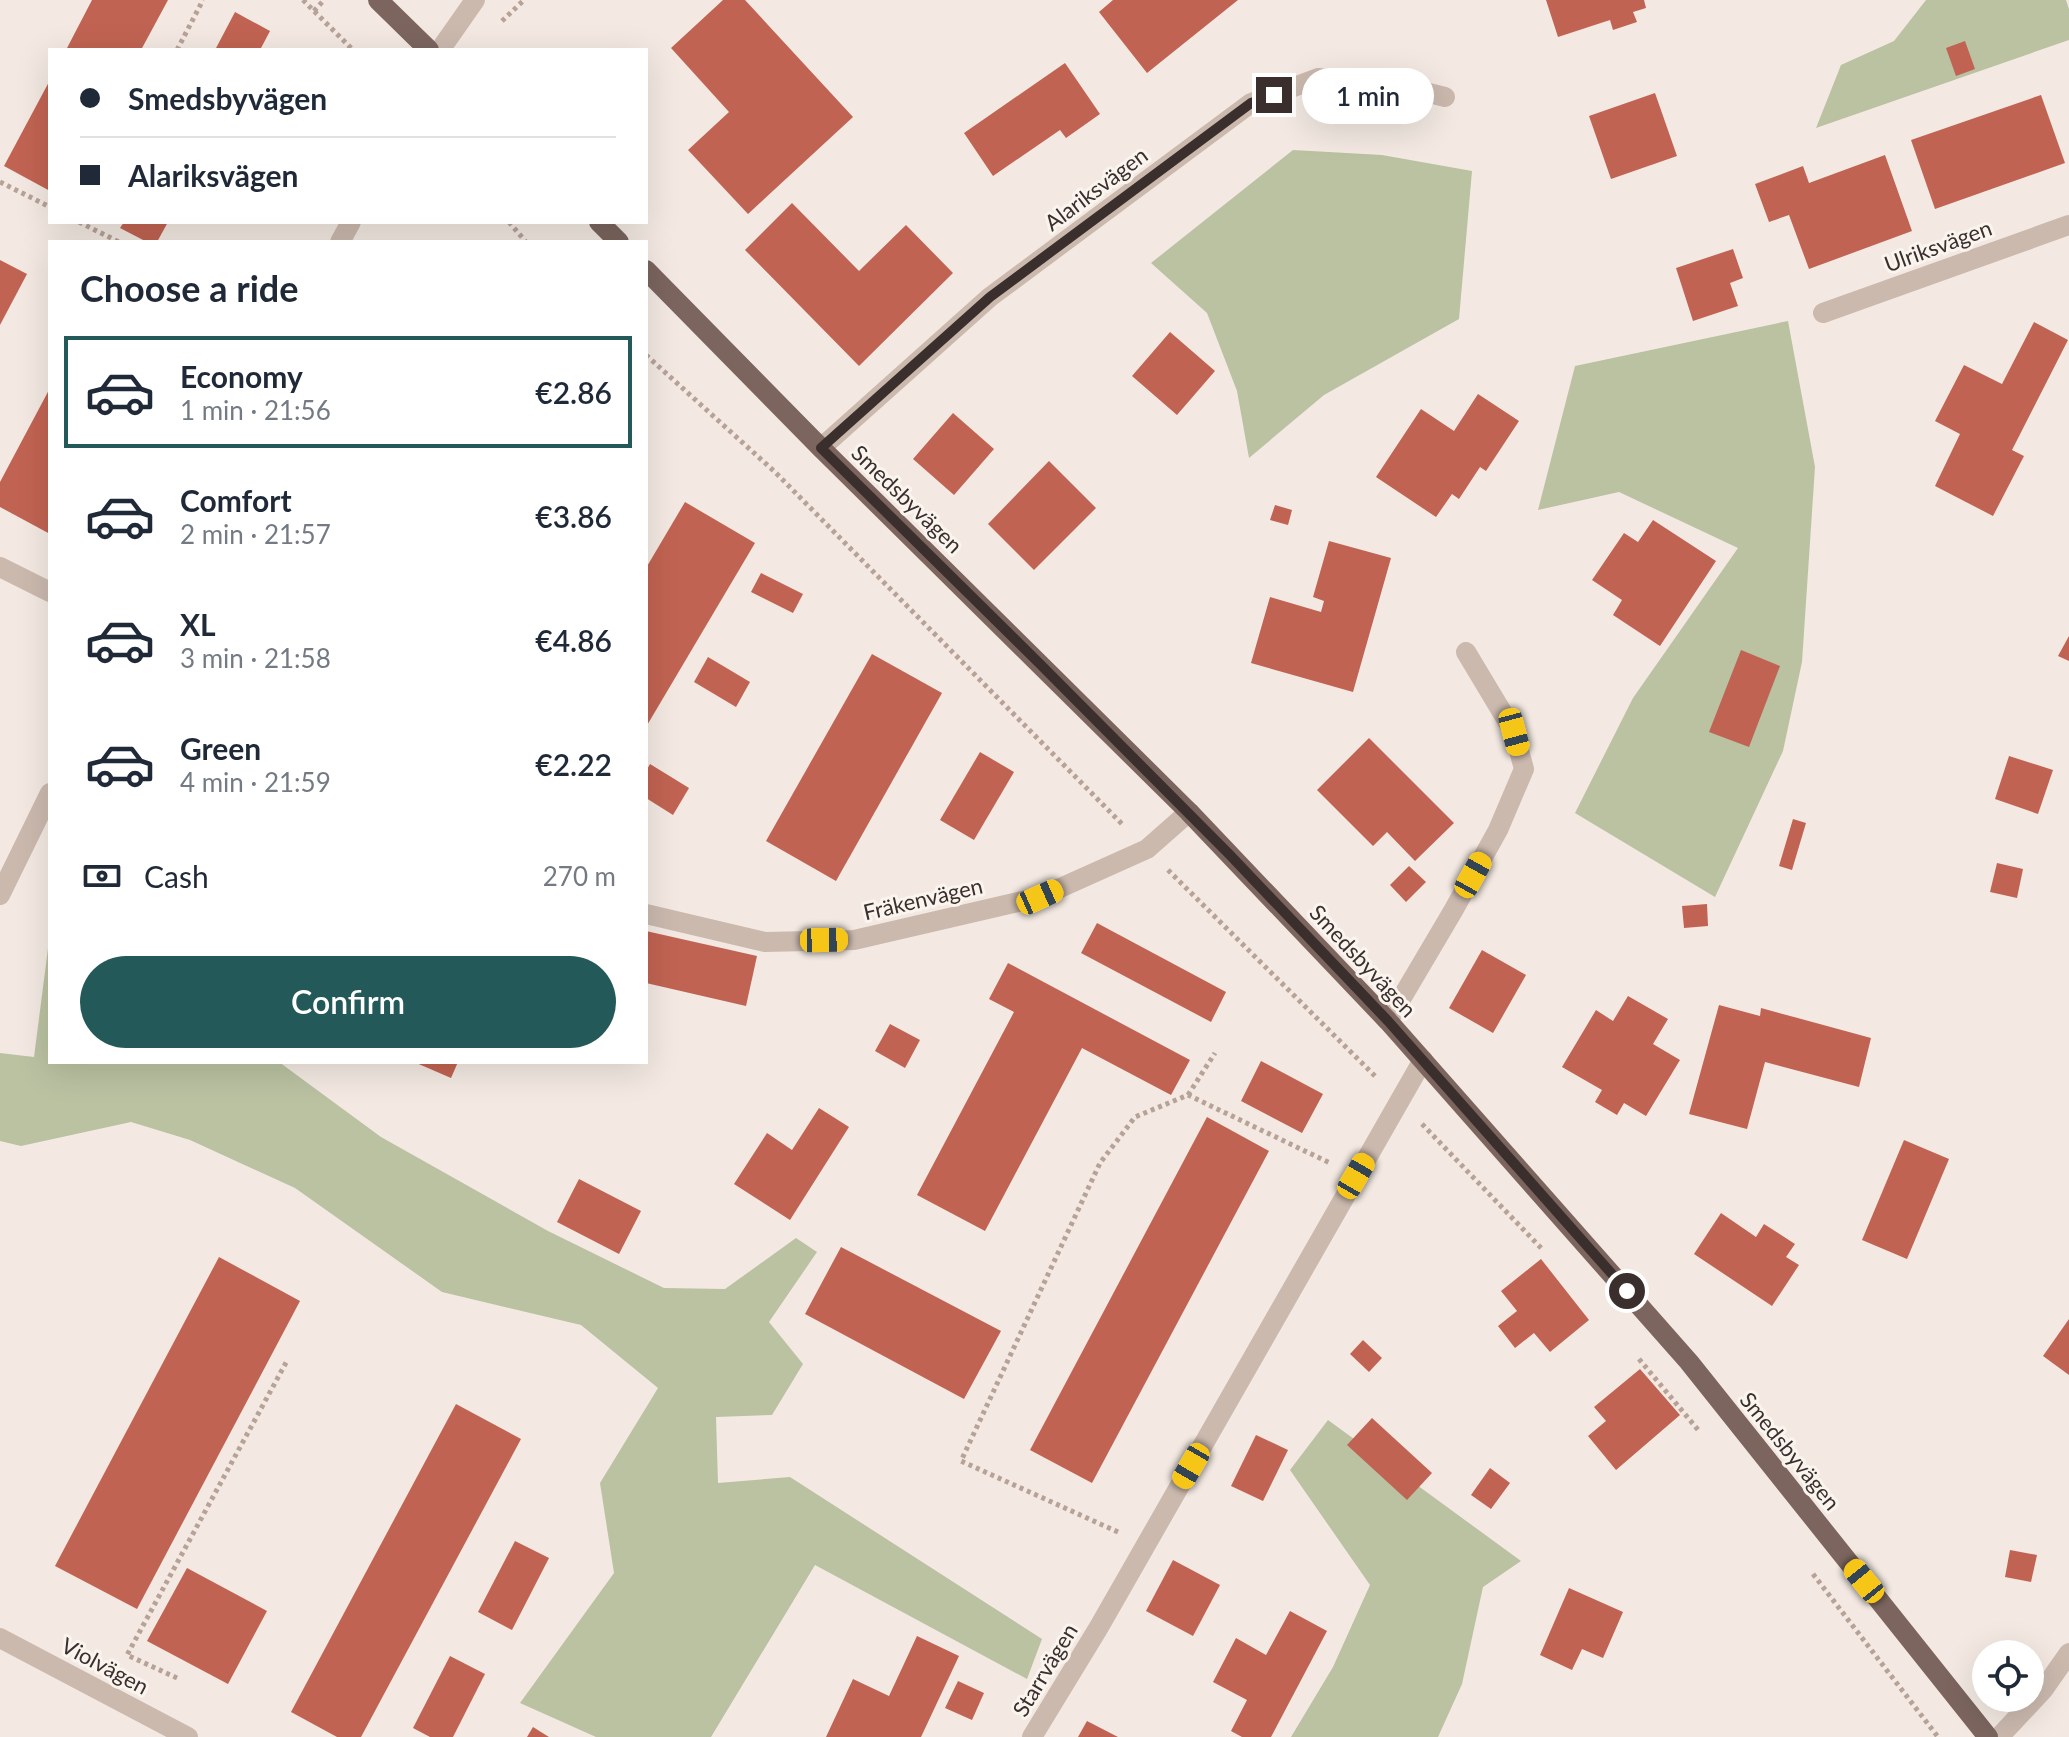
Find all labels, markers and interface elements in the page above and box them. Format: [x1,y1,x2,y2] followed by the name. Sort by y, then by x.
[1302,67,1434,123] callout: 1 min
[1256,77,1292,113] route end
[128,80,327,116] text: Smedsbyvägen
[1336,80,1400,112] text: 1 min
[1039,141,1153,236] street label: Alariksvägen
[128,157,298,193] text: Alariksvägen
[1881,214,1995,277] street label: Ulriksvägen
[80,266,299,310] text: Choose a ride
[84,356,156,428] icon: car
[180,358,303,394] text: Economy
[535,374,612,410] text: €2.86
[180,394,331,426] text: 1 min · 21:56
[846,439,968,558] street label: Smedsbyvägen
[84,480,156,552] icon: car
[180,482,292,518] text: Comfort
[535,498,612,534] text: €3.86
[180,518,331,550] text: 2 min · 21:57
[84,604,156,676] icon: car
[180,606,216,642] text: XL
[535,622,612,658] text: €4.86
[180,642,331,674] text: 3 min · 21:58
[1496,706,1532,758] car
[84,728,156,800] icon: car
[180,730,261,766] text: Green
[535,746,612,782] text: €2.22
[180,766,331,798] text: 4 min · 21:59
[1451,848,1495,902] car
[80,854,124,898] icon: cash
[144,858,209,894] text: Cash
[543,860,616,892] text: 270 m
[861,872,985,925] street label: Fräkenvägen
[1013,876,1067,918] car
[1304,899,1422,1022] street label: Smedsbyvägen
[800,928,848,952] car
[80,956,616,1048] button: Confirm
[1334,1149,1378,1203] car
[1609,1273,1645,1309] route start
[1735,1386,1846,1515] street label: Smedsbyvägen
[1169,1439,1213,1493] car
[1840,1555,1888,1607] car
[1006,1618,1083,1721] street label: Starrvägen
[57,1631,154,1700] street label: Violvägen
[1972,1640,2044,1712] map controls
[1972,1640,2044,1712] button: locate

